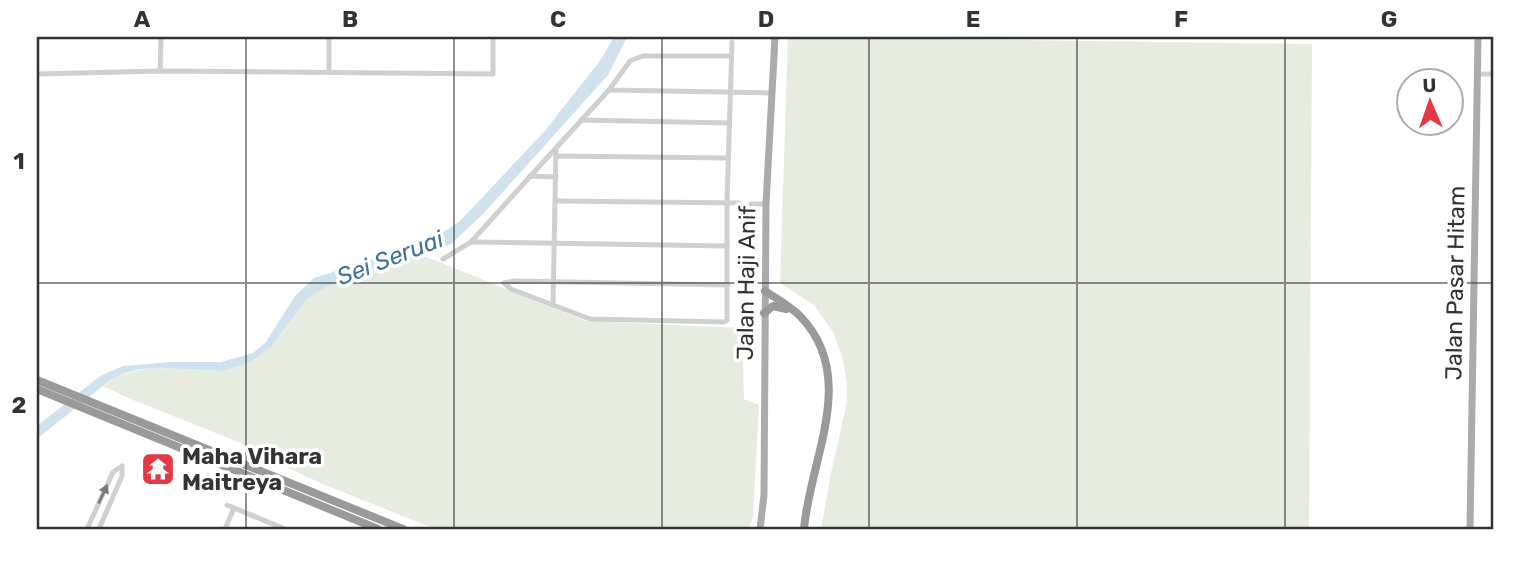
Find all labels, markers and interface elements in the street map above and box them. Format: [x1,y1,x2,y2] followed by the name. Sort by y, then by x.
[134,5,151,33] text: A
[342,5,358,33] text: B
[550,5,566,33] text: C
[758,5,774,33] text: D
[966,5,980,33] text: E
[1174,5,1188,33] text: F
[1381,5,1397,33] text: G
[1394,66,1464,136] north arrow
[1422,74,1437,97] text: U
[13,147,25,175] text: 1
[1439,185,1471,381] street label: Jalan Pasar Hitam
[731,205,761,361] street label: Jalan Haji Anif
[333,224,448,291] water label: Sei Seruai
[12,391,26,419] text: 2
[182,442,322,496] place label: Maha Vihara Maitreya
[139,450,177,488] temple icon: Maha Vihara Maitreya
[97,484,109,504] one-way arrow

